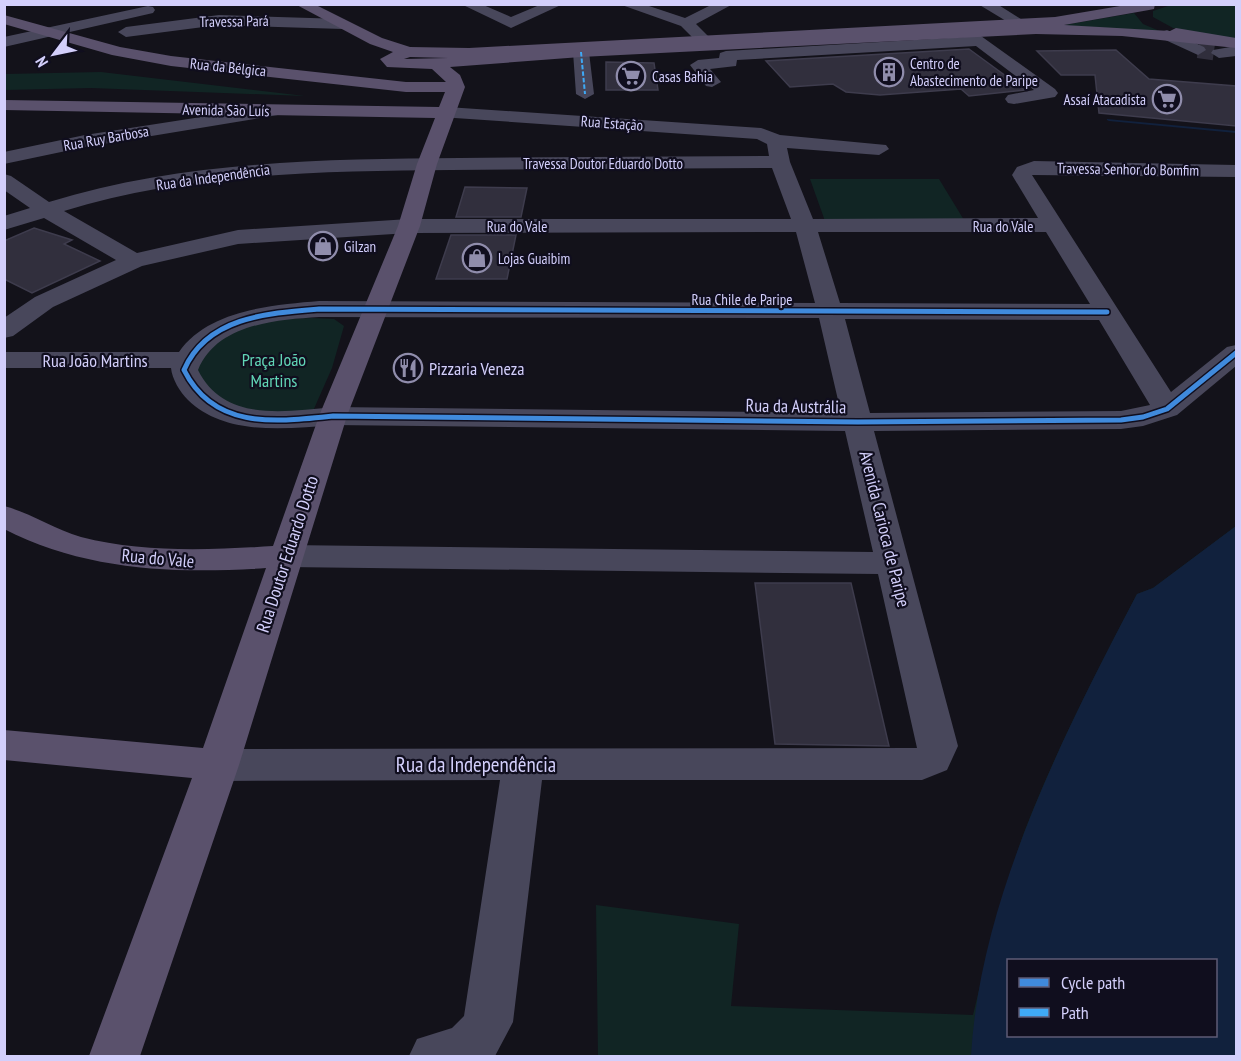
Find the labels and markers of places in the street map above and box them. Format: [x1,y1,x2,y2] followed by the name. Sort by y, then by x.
[910,54,1038,90] place label: Centro de Abastecimento de Paripe
[873,56,905,88] building icon: Centro de Abastecimento de Paripe
[615,60,647,92] supermarket icon: Casas Bahia
[652,67,713,86] place label: Casas Bahia
[1151,83,1183,115] supermarket icon: Assaí Atacadista
[1063,90,1146,109] place label: Assaí Atacadista
[307,230,339,262] shop icon: Gilzan
[344,237,376,256] place label: Gilzan
[461,242,493,274] shop icon: Lojas Guaibim
[498,249,570,268] place label: Lojas Guaibim
[392,352,424,384] restaurant icon: Pizzaria Veneza
[429,357,524,380] place label: Pizzaria Veneza

